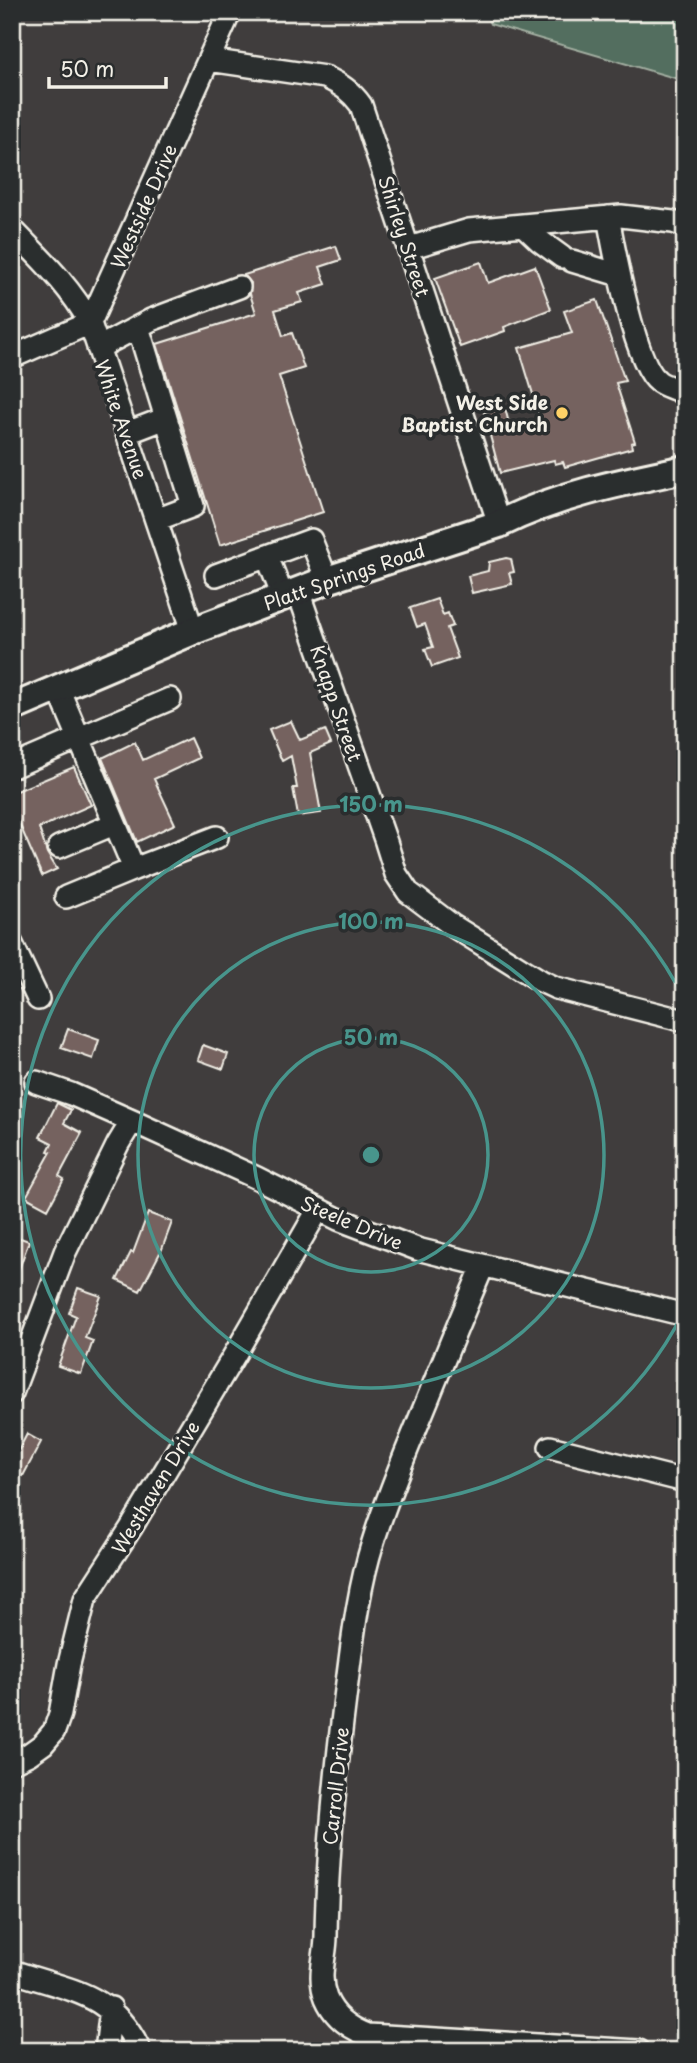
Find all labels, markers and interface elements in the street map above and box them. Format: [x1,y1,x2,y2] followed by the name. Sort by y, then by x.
[49,46,166,90] scale bar
[60,52,114,84] text: 50 m
[103,139,183,273] street label: Westside Drive
[372,172,438,300] street label: Shirley Street
[88,356,156,482] street label: White Avenue
[401,388,548,438] place label: West Side Baptist Church
[554,405,570,421] marker: West Side Baptist Church
[260,535,428,617] street label: Platt Springs Road
[304,641,370,765] street label: Knapp Street
[339,787,403,819] text: 150 m
[338,904,404,936] text: 100 m
[344,1020,398,1052] text: 50 m
[359,1143,383,1167] centre of rings
[297,1188,407,1256] street label: Steele Drive
[104,1415,206,1559] street label: Westhaven Drive
[315,1726,355,1846] street label: Carroll Drive

